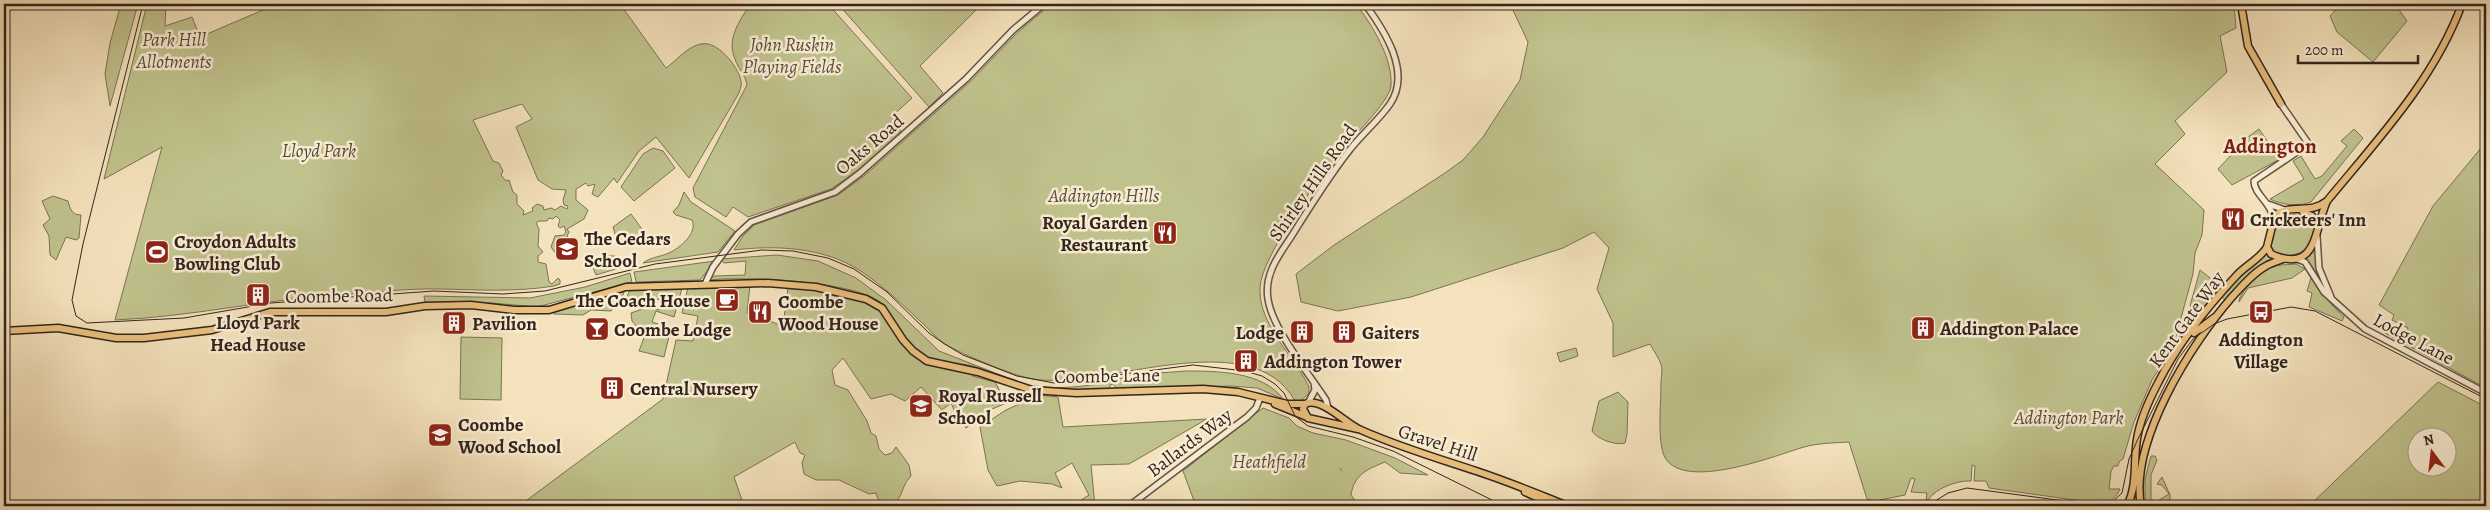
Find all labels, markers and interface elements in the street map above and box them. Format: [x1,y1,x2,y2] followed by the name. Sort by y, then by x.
[136,27,212,75] park label: Park Hill Allotments
[743,32,842,80] park label: John Ruskin Playing Fields
[2298,32,2418,64] scale bar
[2305,40,2344,60] text: 200 m
[830,108,910,181] street label: Oaks Road
[1263,118,1363,246] street label: Shirley Hills Road
[2222,132,2317,160] district label: Addington
[282,138,356,164] park label: Lloyd Park
[1048,183,1160,209] park label: Addington Hills
[2220,206,2246,232] restaurant icon: Cricketers' Inn
[2250,207,2367,233] place label: Cricketers' Inn
[1042,210,1149,258] place label: Royal Garden Restaurant
[1152,220,1178,246] restaurant icon: Royal Garden Restaurant
[584,226,671,274] place label: The Cedars School
[174,229,297,277] place label: Croydon Adults Bowling Club
[554,236,580,262] school or university icon: The Cedars School
[144,239,170,265] sports icon: Croydon Adults Bowling Club
[2143,266,2231,373] street label: Kent Gate Way
[245,282,271,308] building icon: Lloyd Park Head House
[285,282,394,310] street label: Coombe Road
[714,287,740,313] cafe icon: The Coach House
[576,288,710,314] place label: The Coach House
[777,289,879,337] place label: Coombe Wood House
[747,299,773,325] restaurant icon: Coombe Wood House
[2248,299,2274,325] bus stop icon: Addington Village
[2368,307,2459,371] street label: Lodge Lane
[210,310,306,358] place label: Lloyd Park Head House
[441,310,467,336] building icon: Pavilion
[472,311,537,337] place label: Pavilion
[1910,315,1936,341] building icon: Addington Palace
[584,316,610,342] bar icon: Coombe Lodge
[1939,316,2079,342] place label: Addington Palace
[614,317,731,343] place label: Coombe Lodge
[1289,319,1315,345] building icon: Lodge
[1331,319,1357,345] building icon: Gaiters
[1236,320,1284,346] place label: Lodge
[1362,320,1420,346] place label: Gaiters
[2218,327,2304,375] place label: Addington Village
[1233,348,1259,374] building icon: Addington Tower
[1263,349,1402,375] place label: Addington Tower
[1054,362,1160,390] street label: Coombe Lane
[599,375,625,401] building icon: Central Nursery
[630,376,759,402] place label: Central Nursery
[938,383,1042,431] place label: Royal Russell School
[908,393,934,419] school or university icon: Royal Russell School
[1142,402,1238,483] street label: Ballards Way
[2013,405,2124,431] park label: Addington Park
[457,412,561,460] place label: Coombe Wood School
[1395,418,1481,468] street label: Gravel Hill
[427,422,453,448] school or university icon: Coombe Wood School
[2408,428,2458,478] north arrow
[2421,429,2436,450] text: N
[1232,449,1306,475] park label: Heathfield

